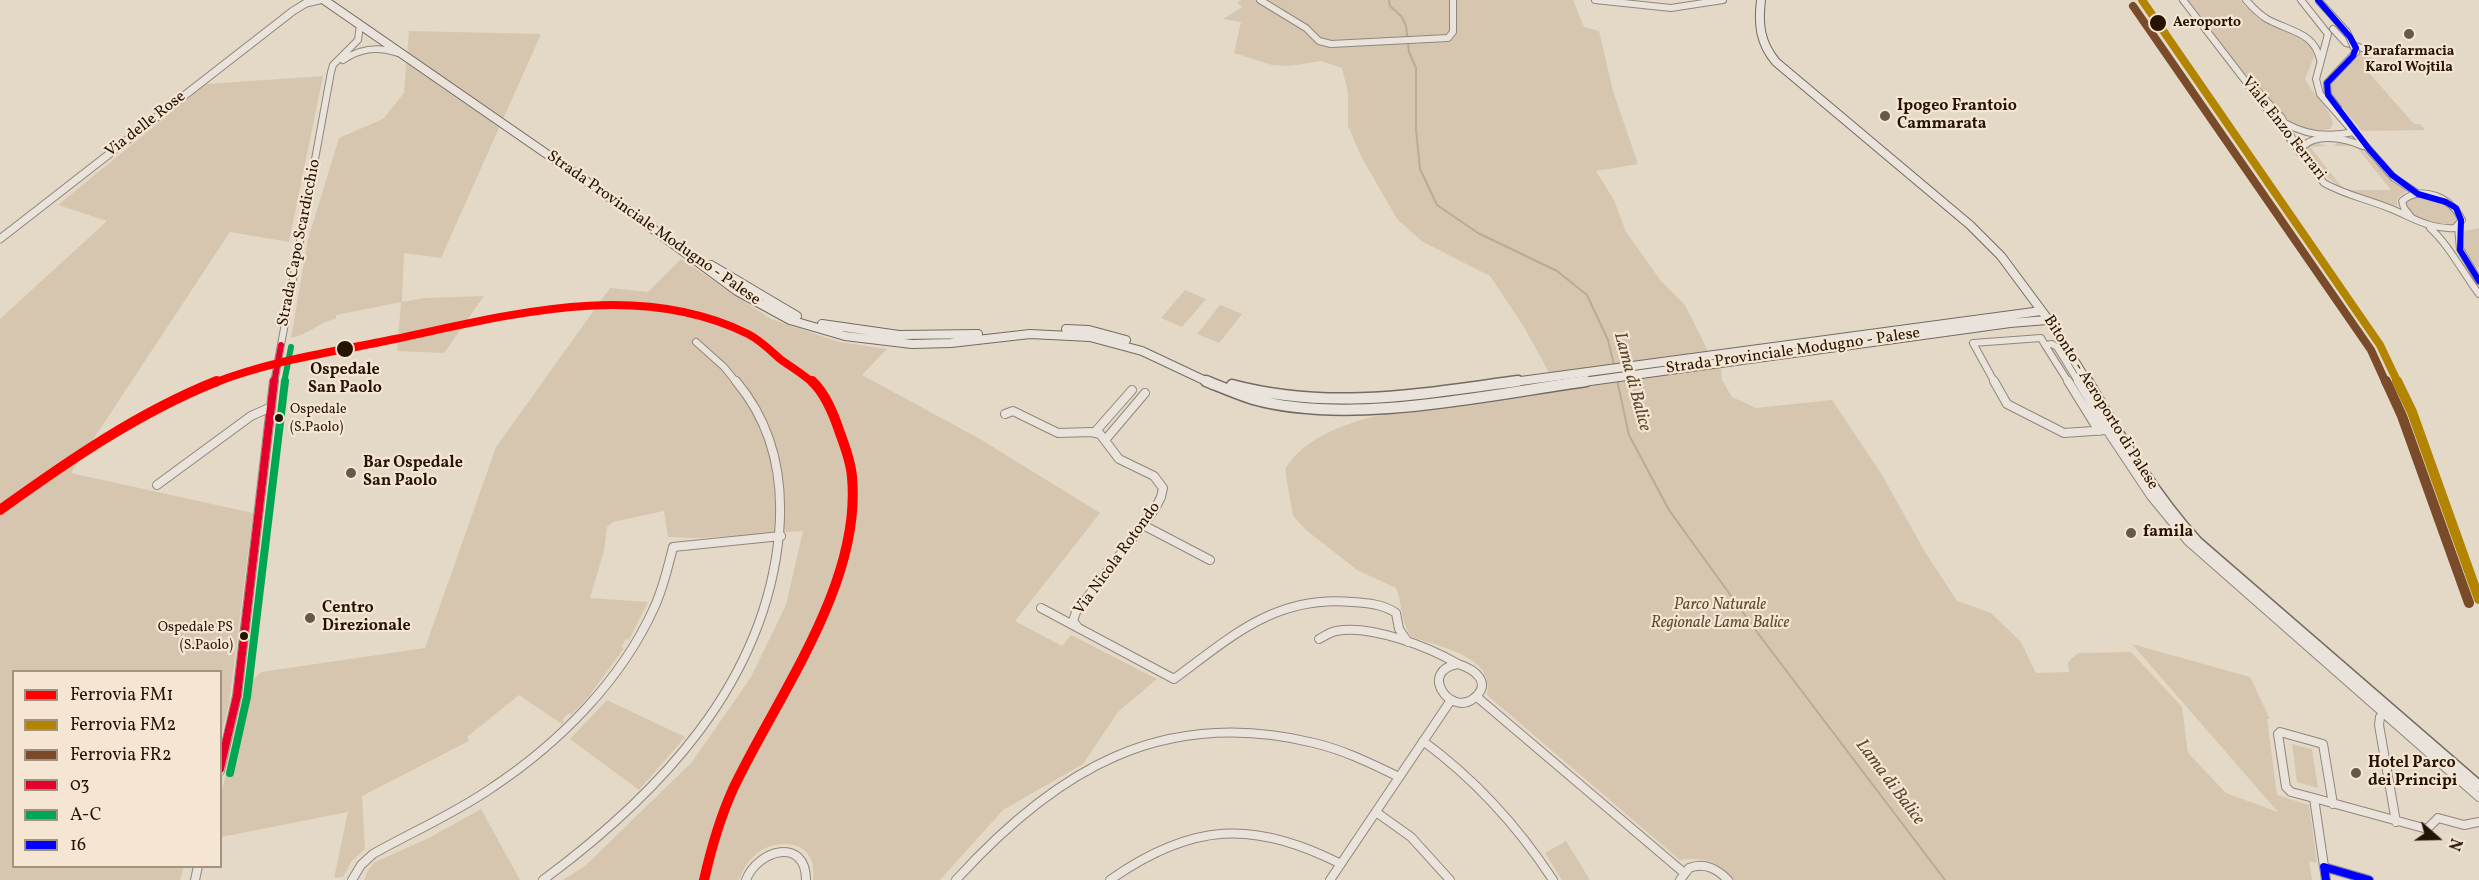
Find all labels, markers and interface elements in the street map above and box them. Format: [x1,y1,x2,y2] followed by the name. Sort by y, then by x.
[2148,13,2168,33] marker: Aeroporto
[2173,15,2241,31] place label: Aeroporto
[2402,27,2416,41] marker: Parafarmacia Karol Wojtila
[2364,44,2454,76] place label: Parafarmacia Karol Wojtila
[2237,73,2329,185] street label: Viale Enzo Ferrari
[102,88,190,162] street label: Via delle Rose
[1897,97,2017,135] place label: Ipogeo Frantoio Cammarata
[1878,109,1892,123] marker: Ipogeo Frantoio Cammarata
[542,148,764,310] street label: Strada Provinciale Modugno - Palese
[274,158,326,328] street label: Strada Capo Scardicchio
[2038,312,2162,494] street label: Bitonto - Aeroporto di Palese
[1665,325,1921,379] street label: Strada Provinciale Modugno - Palese
[1607,330,1655,434] water label: Lama di Balice
[335,339,355,359] marker: Ospedale San Paolo
[308,361,382,399] place label: Ospedale San Paolo
[290,402,347,434] place label: Ospedale (S.Paolo)
[273,412,285,424] marker: Ospedale (S.Paolo)
[363,454,463,492] place label: Bar Ospedale San Paolo
[344,466,358,480] marker: Bar Ospedale San Paolo
[1071,499,1165,619] street label: Via Nicola Rotondo
[2143,523,2193,543] place label: famila
[2124,526,2138,540] marker: famila
[1651,596,1789,634] park label: Parco Naturale Regionale Lama Balice
[322,599,411,637] place label: Centro Direzionale
[303,611,317,625] marker: Centro Direzionale
[158,620,233,652] place label: Ospedale PS (S.Paolo)
[238,630,250,642] marker: Ospedale PS (S.Paolo)
[12,670,222,868] legend
[70,683,174,708] text: Ferrovia FM1
[70,713,176,738] text: Ferrovia FM2
[1850,736,1928,830] water label: Lama di Balice
[70,743,172,768] text: Ferrovia FR2
[2368,754,2457,792] place label: Hotel Parco dei Principi
[2349,766,2363,780] marker: Hotel Parco dei Principi
[70,773,90,798] text: 03
[70,803,101,828] text: A-C
[2407,808,2467,868] north arrow
[70,833,86,858] text: 16
[2442,835,2466,853] text: N

